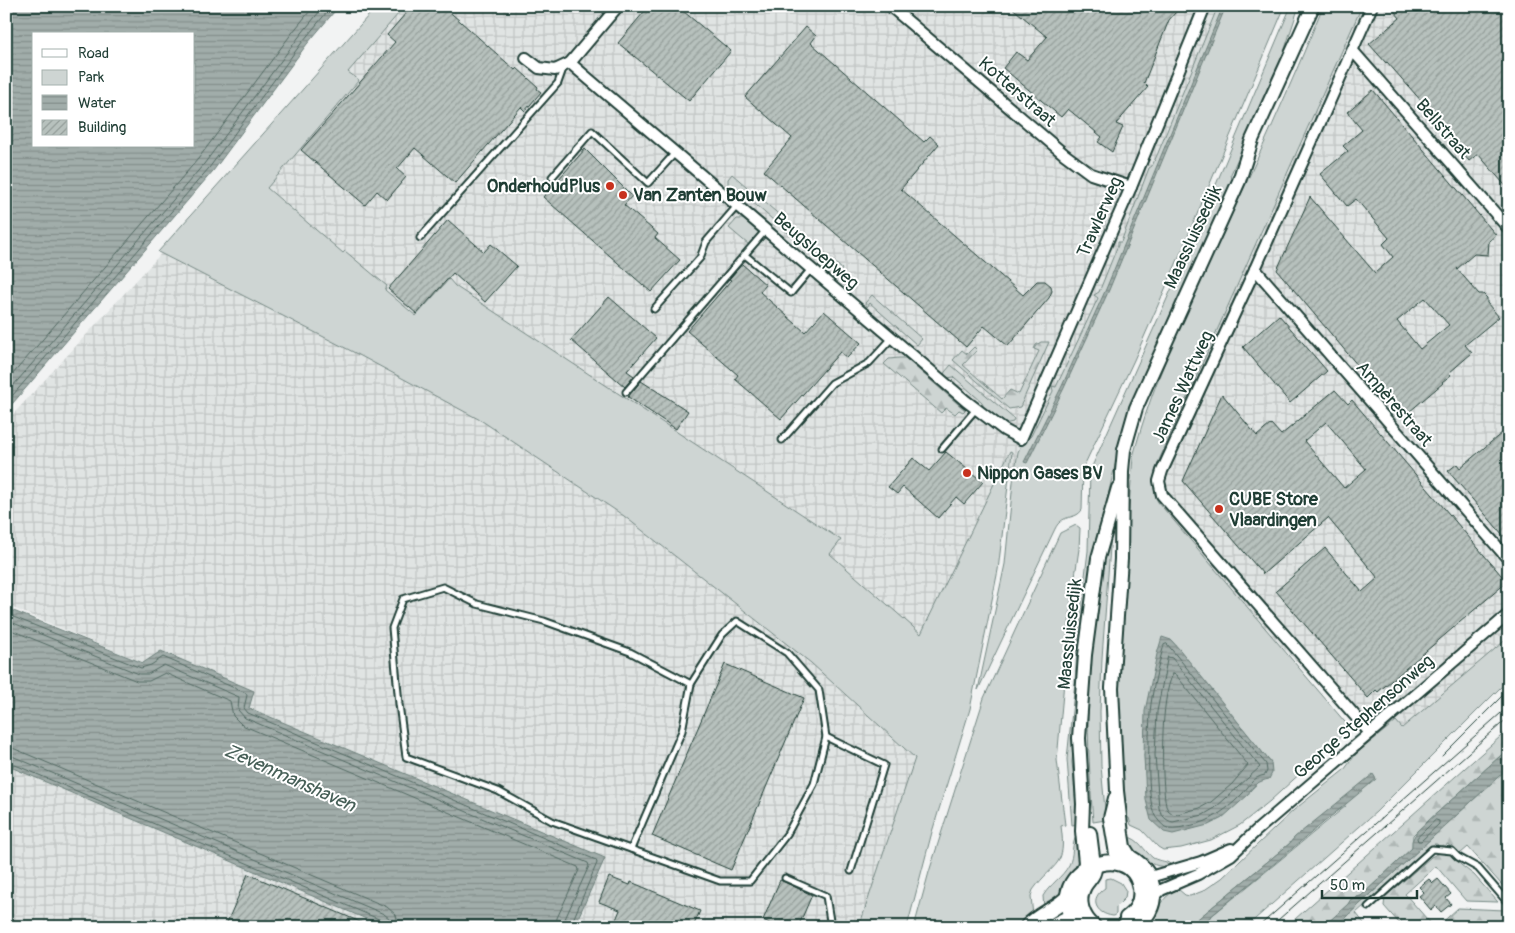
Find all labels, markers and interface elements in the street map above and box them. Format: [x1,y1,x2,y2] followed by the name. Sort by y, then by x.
[32,32,195,148] legend
[78,44,109,63] text: Road
[973,52,1061,132] street label: Kotterstraat
[78,68,105,87] text: Park
[78,94,117,113] text: Water
[1410,94,1476,165] street label: Bellstraat
[78,118,126,137] text: Building
[1072,173,1128,261] street label: Trawlerweg
[487,175,601,198] place label: OnderhoudPlus
[604,180,616,192] marker: OnderhoudPlus
[1159,181,1227,292] street label: Maassluissedijk
[633,184,768,207] place label: Van Zanten Bouw
[617,189,629,201] marker: Van Zanten Bouw
[768,207,864,295] street label: Beugsloepweg
[1147,327,1219,447] street label: James Wattweg
[1351,357,1438,452] street label: Ampèrestraat
[977,462,1103,485] place label: Nippon Gases BV
[961,467,973,479] marker: Nippon Gases BV
[1229,488,1319,532] place label: CUBE Store Vlaardingen
[1213,503,1225,515] marker: CUBE Store Vlaardingen
[1053,577,1087,691] street label: Maassluissedijk
[1289,650,1439,784] street label: George Stephensonweg
[221,738,360,818] water label: Zevenmanshaven
[1322,868,1418,900] scale bar
[1330,876,1365,895] text: 50 m

